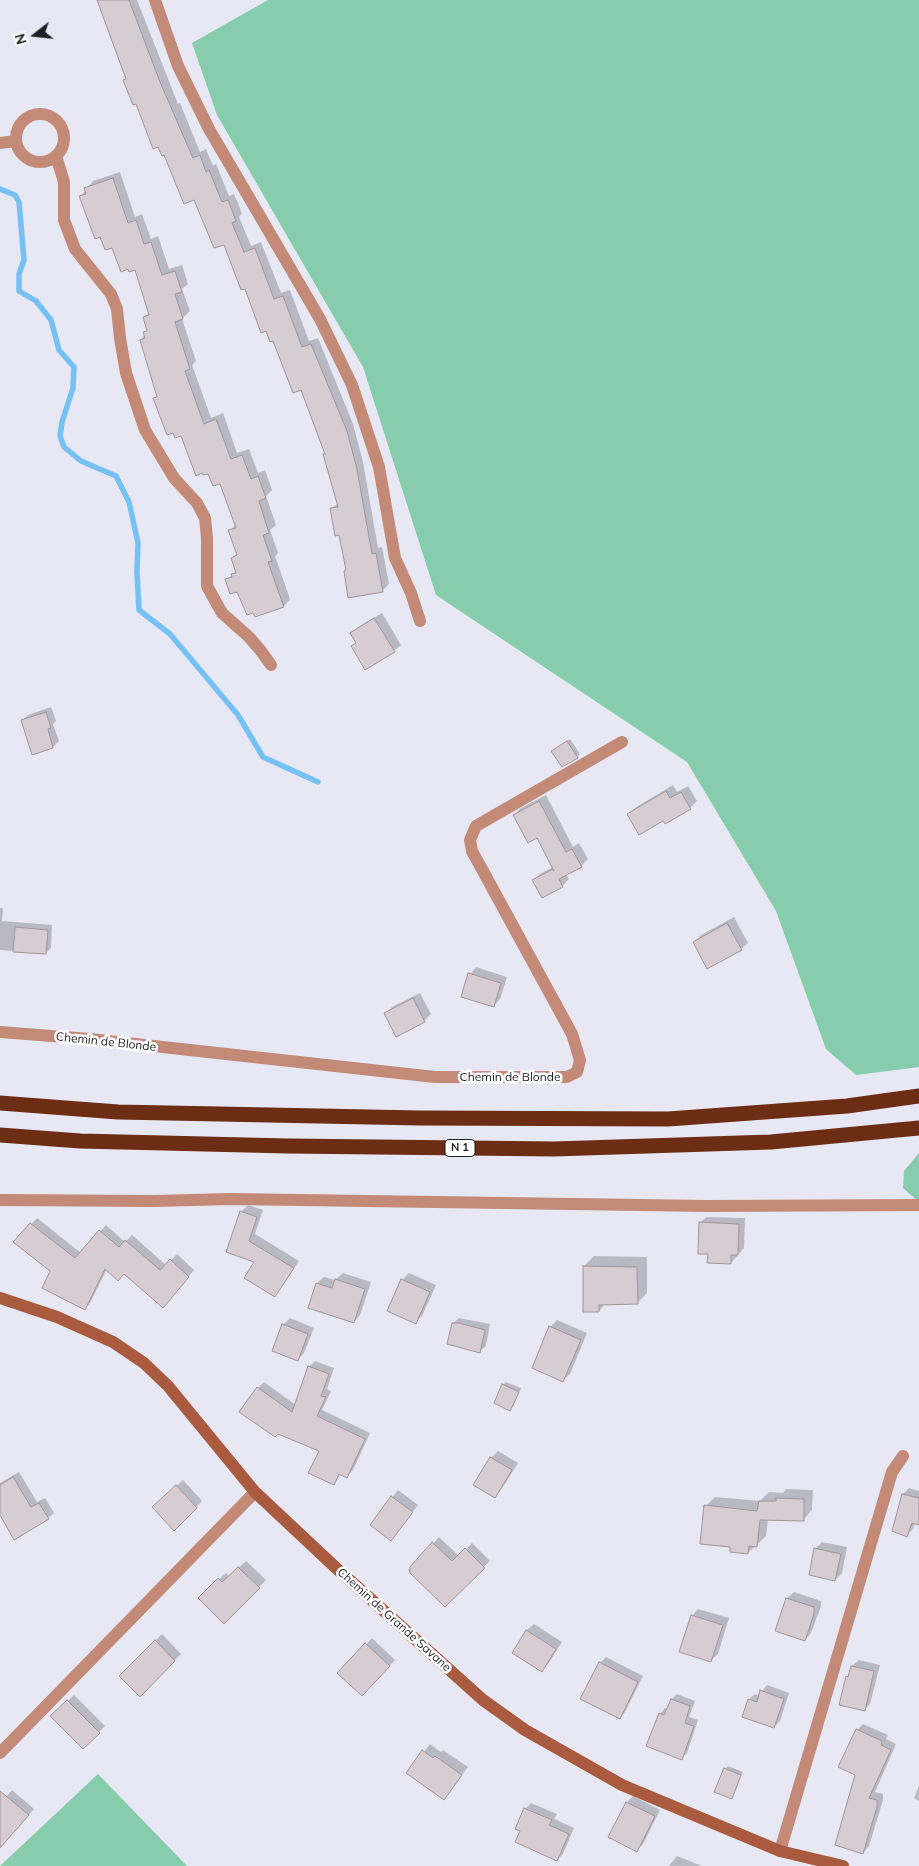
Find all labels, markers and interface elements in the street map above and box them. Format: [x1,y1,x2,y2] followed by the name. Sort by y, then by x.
[10,10,60,60] north arrow
[10,32,31,47] text: N
[55,1030,157,1054] street label: Chemin de Blonde
[460,1070,560,1084] street label: Chemin de Blonde
[445,1140,475,1156] road number: N 1
[334,1565,454,1675] street label: Chemin de Grande Savane

